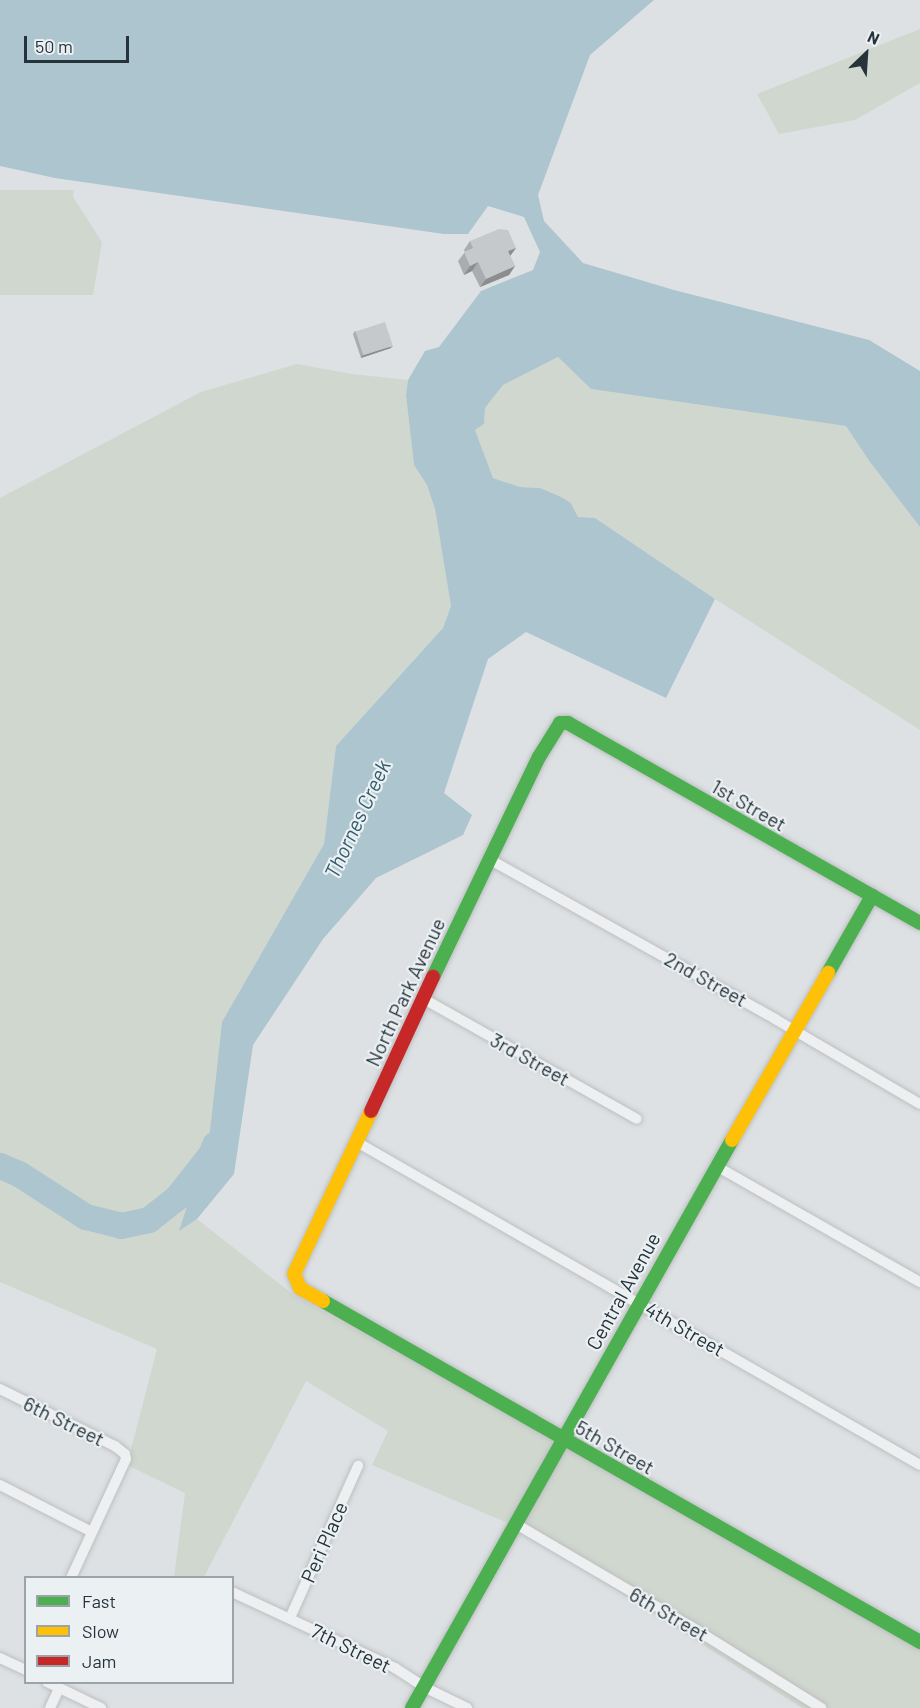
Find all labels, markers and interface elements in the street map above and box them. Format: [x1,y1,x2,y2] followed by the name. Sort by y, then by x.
[27,24,132,62] scale bar
[836,24,896,84] north arrow
[865,26,883,48] text: N
[35,35,73,57] text: 50 m
[319,756,395,882] water label: Thornes Creek
[707,774,791,836] street label: 1st Street
[360,914,450,1070] street label: North Park Avenue
[660,946,752,1012] street label: 2nd Street
[486,1027,574,1091] street label: 3rd Street
[581,1228,665,1354] street label: Central Avenue
[641,1297,729,1361] street label: 4th Street
[20,1391,108,1451] street label: 6th Street
[571,1415,659,1479] street label: 5th Street
[296,1498,352,1586] street label: Peri Place
[24,1576,234,1684] legend
[625,1582,713,1646] street label: 6th Street
[82,1590,116,1612] text: Fast
[307,1618,395,1678] street label: 7th Street
[82,1620,119,1642] text: Slow
[82,1650,116,1672] text: Jam

